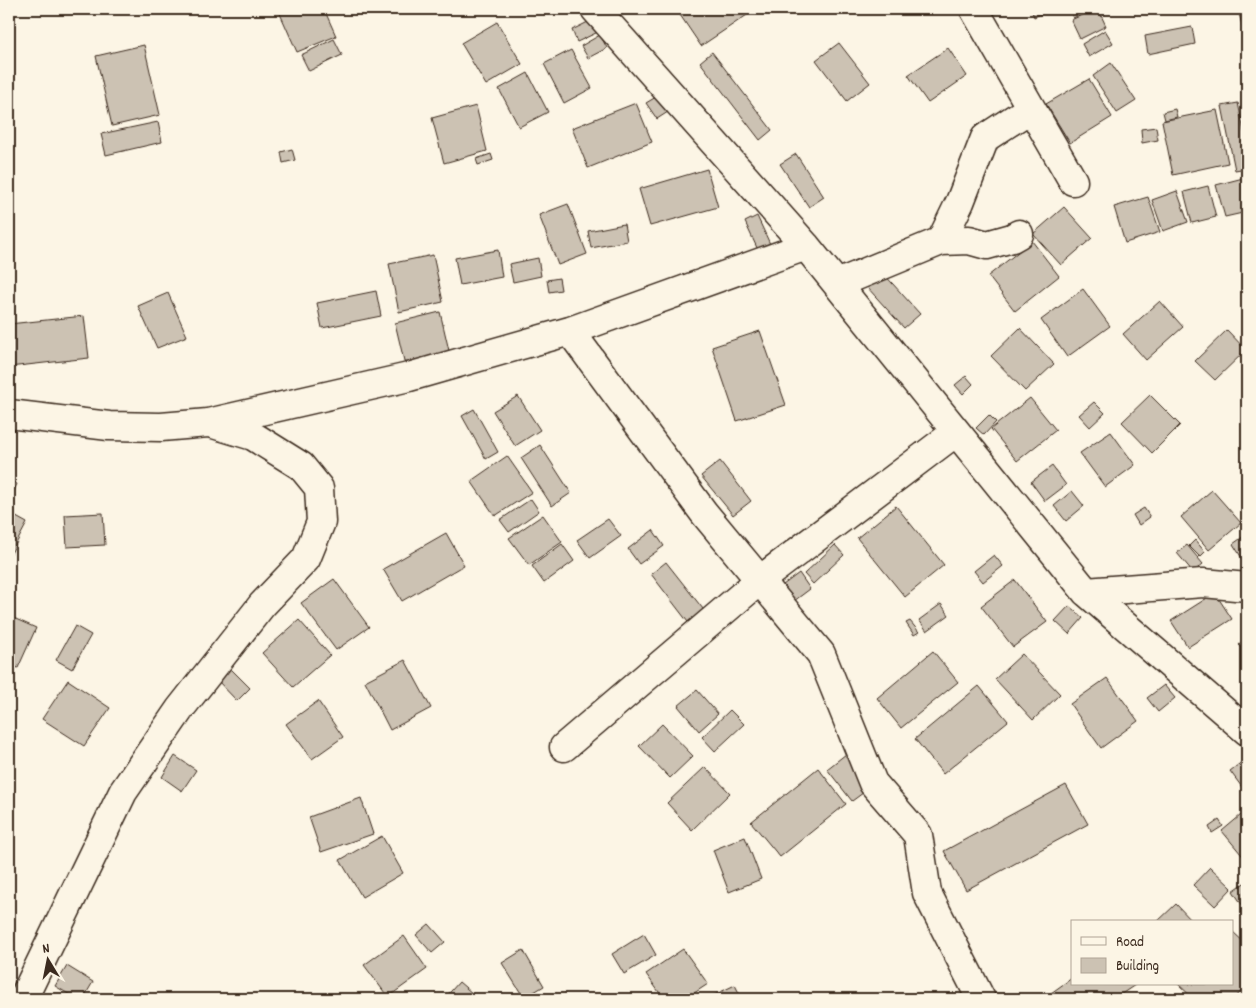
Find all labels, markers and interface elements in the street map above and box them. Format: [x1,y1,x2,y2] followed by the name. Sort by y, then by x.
[1071,920,1234,986] legend
[1116,932,1144,954] text: Road
[22,936,72,986] north arrow
[41,939,51,960] text: N
[1116,956,1159,978] text: Building

